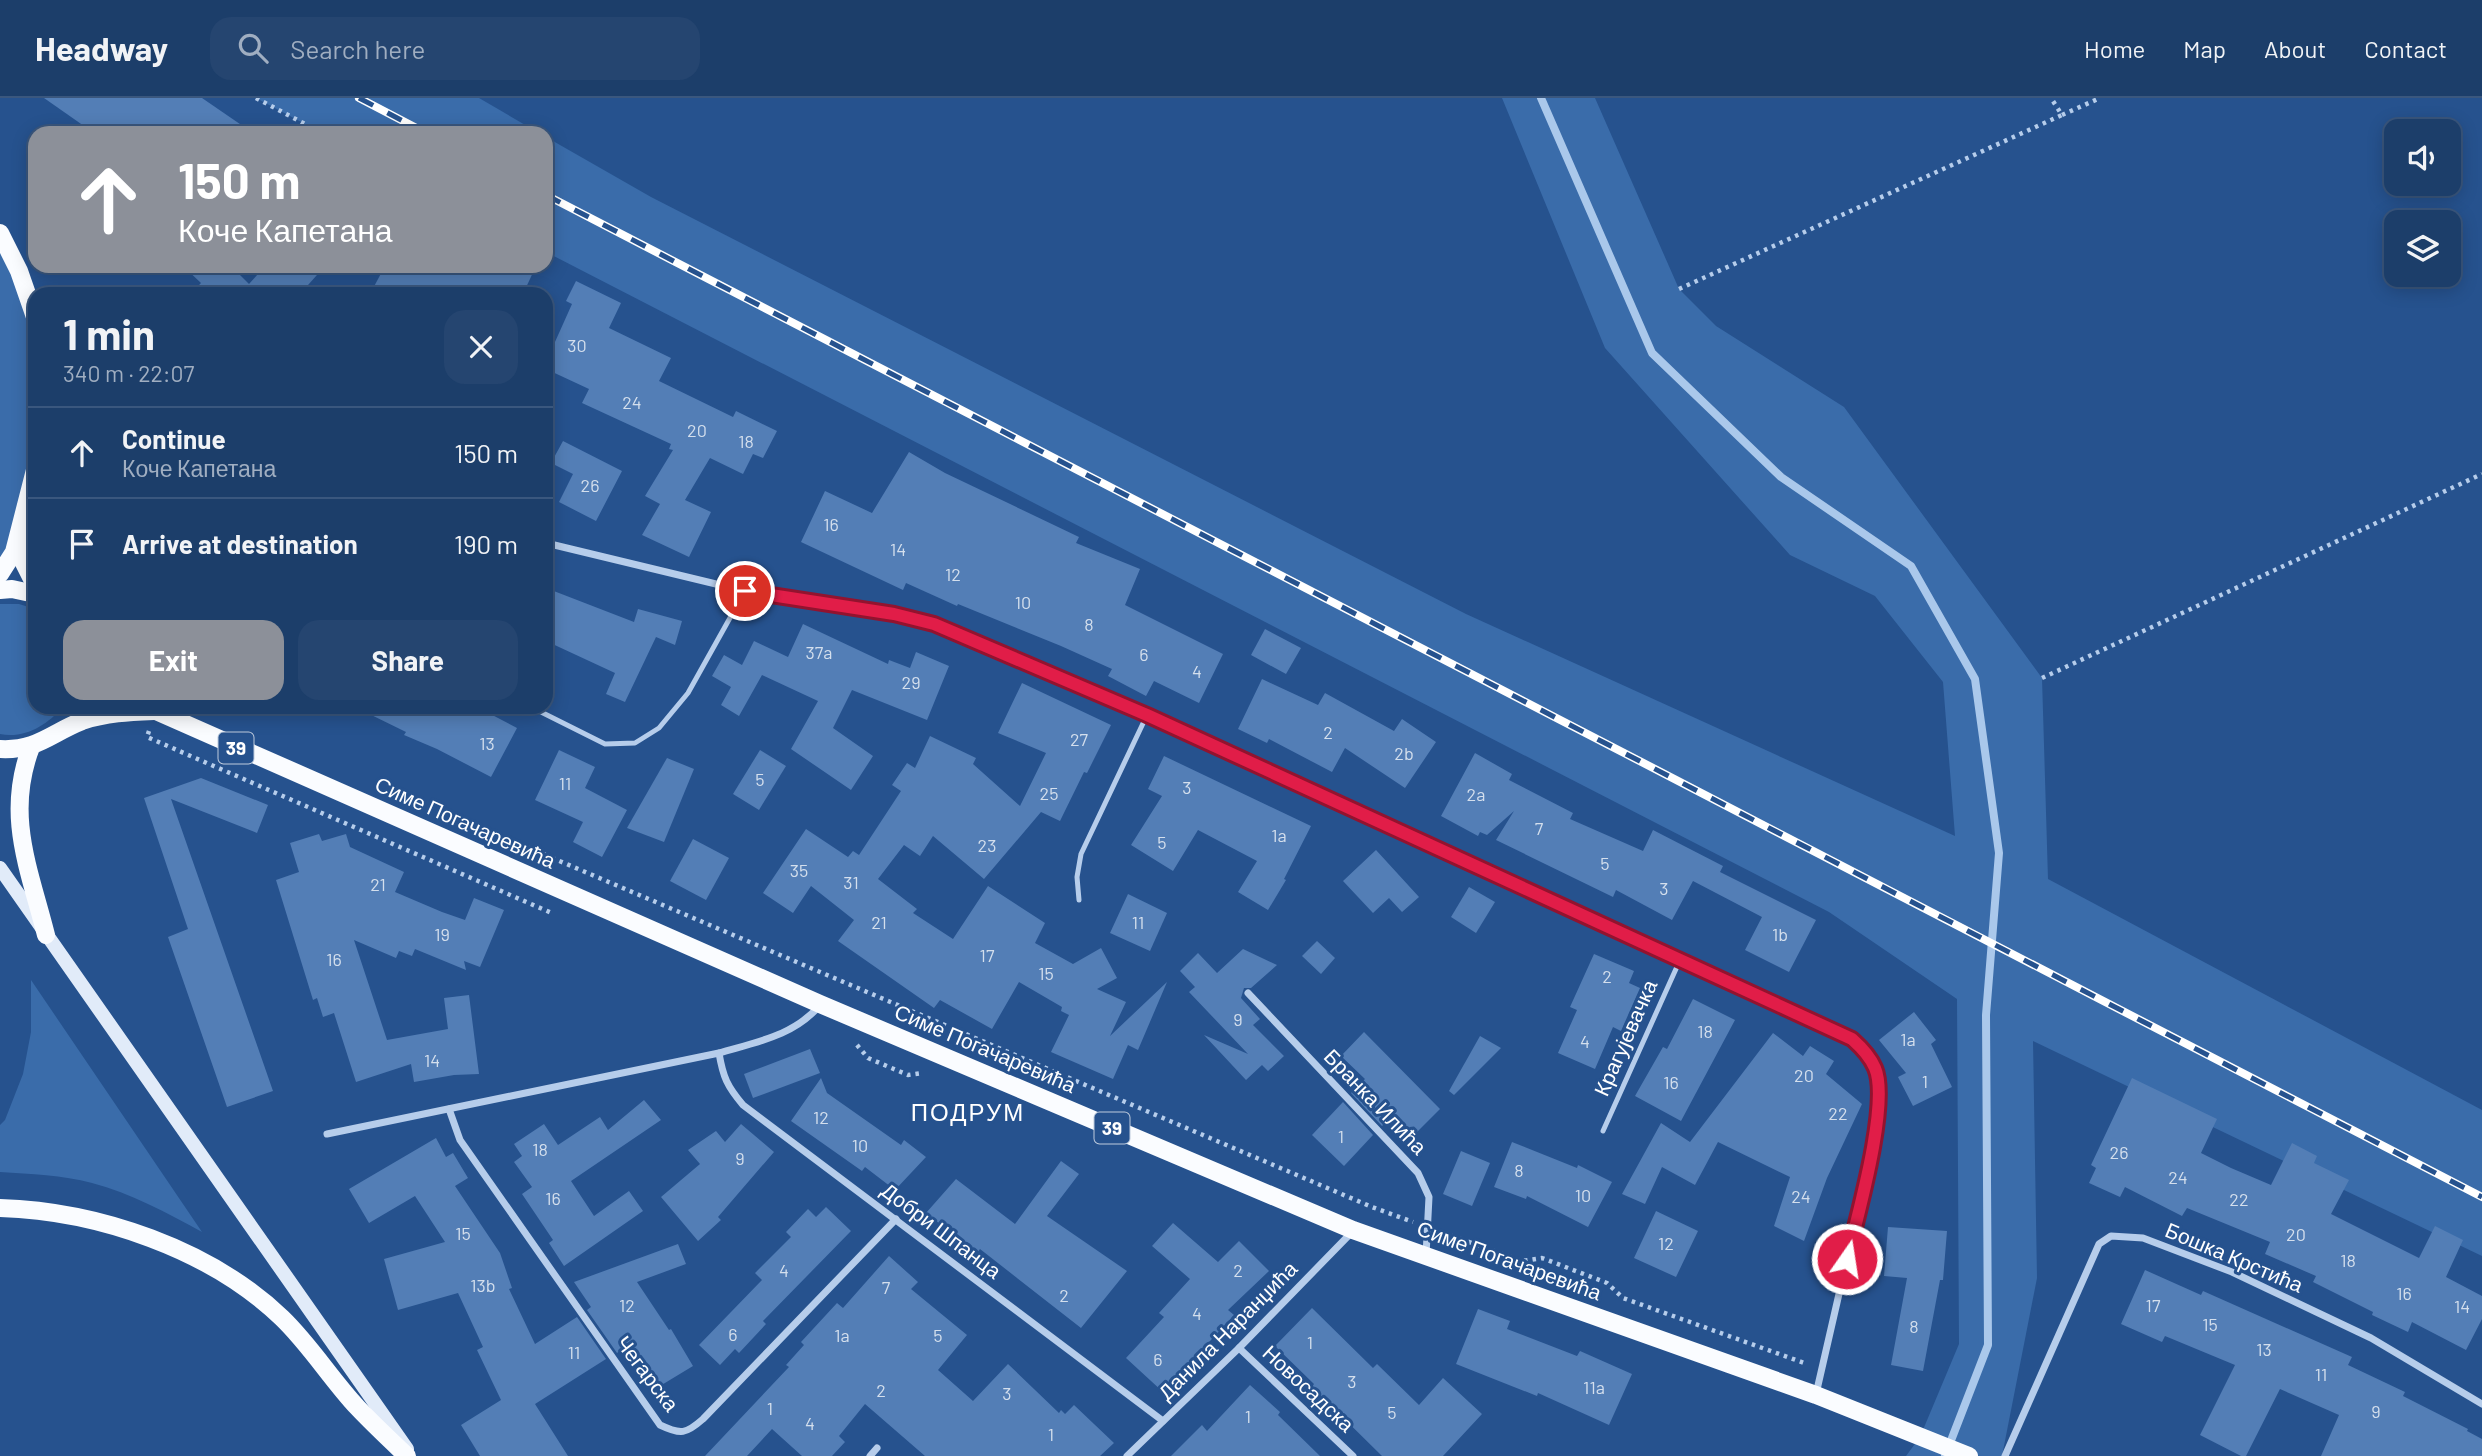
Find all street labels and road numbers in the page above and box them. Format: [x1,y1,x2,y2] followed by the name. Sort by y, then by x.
[218,733,254,764] road number: 39
[372,771,560,873] street label: Симе Погачаревића
[1588,975,1661,1099] street label: Крагујевачка
[891,998,1080,1097] street label: Симе Погачаревића
[1320,1043,1433,1159] street label: Бранка Илића
[1094,1112,1130,1144] road number: 39
[877,1177,1007,1283] street label: Добри Шпанца
[1414,1215,1606,1305] street label: Симе Погачаревића
[2162,1216,2307,1297] street label: Бошка Крстића
[1152,1255,1302,1404] street label: Данила Наранџића
[612,1330,685,1416] street label: Чегарска
[1258,1339,1360,1437] street label: Новосадска

